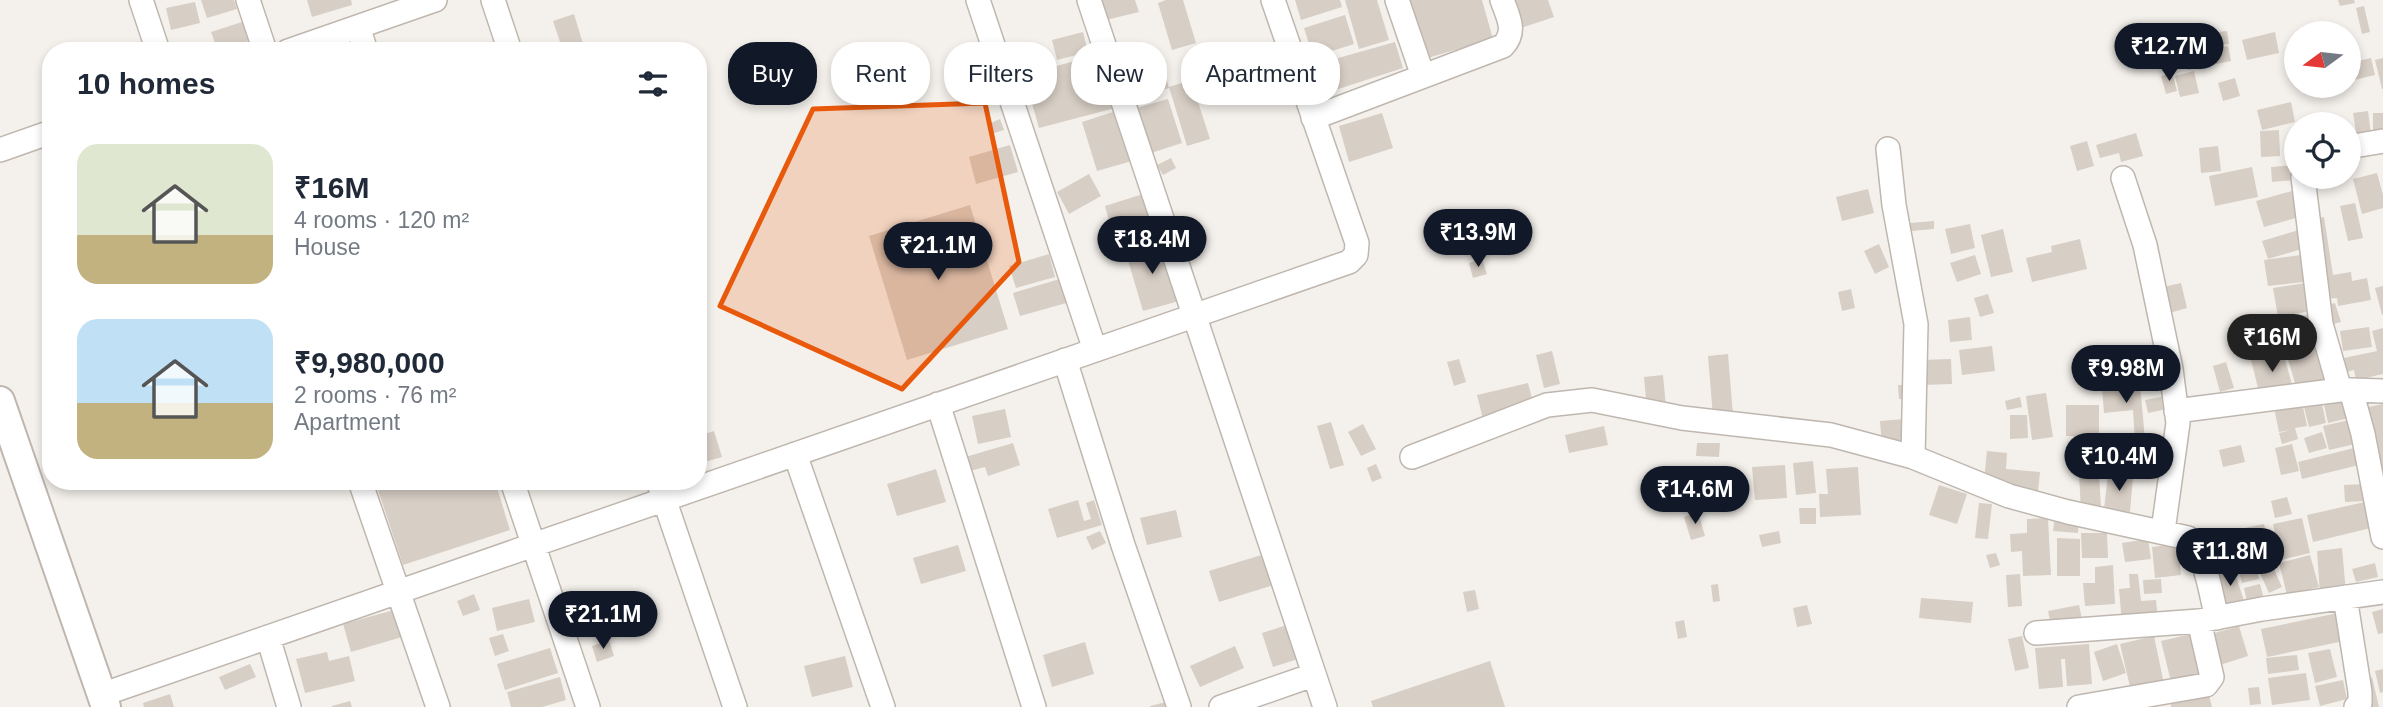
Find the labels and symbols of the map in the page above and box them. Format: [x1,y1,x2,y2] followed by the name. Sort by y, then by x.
[2284,21,2361,98] north arrow
[2112,24,2226,83] pin: ₹12.7M
[1421,210,1535,269] pin: ₹13.9M
[1095,216,1209,276] pin: ₹18.4M
[881,222,995,282] pin: ₹21.1M
[2231,314,2313,374] pin: ₹16M
[2069,346,2183,405] pin: ₹9.98M
[2062,434,2176,493] pin: ₹10.4M
[1638,466,1752,526] pin: ₹14.6M
[2173,528,2287,588] pin: ₹11.8M
[546,592,660,651] pin: ₹21.1M

